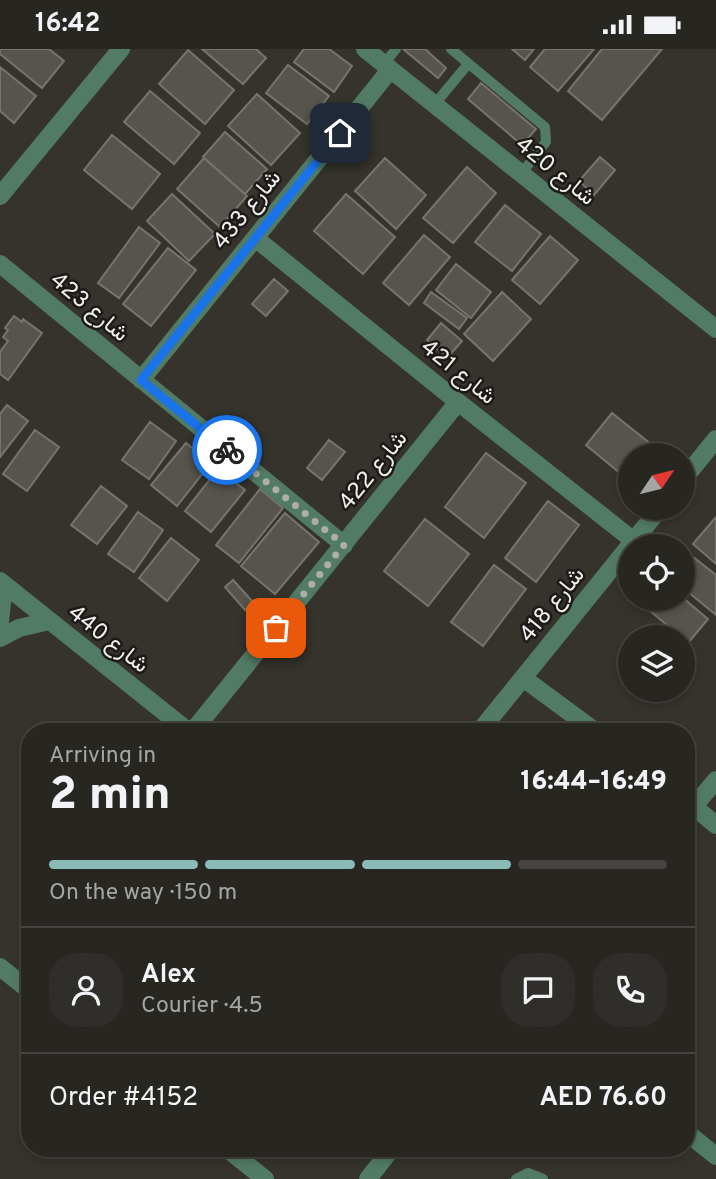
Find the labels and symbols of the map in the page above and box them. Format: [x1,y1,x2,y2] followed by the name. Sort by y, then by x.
[310,103,370,163] pin
[508,131,600,213] street label: شارع 420
[207,165,289,256] street label: شارع 433
[43,267,134,349] street label: شارع 423
[414,334,501,412] street label: شارع 421
[192,415,262,485] courier
[333,426,415,517] street label: شارع 422
[618,443,695,520] north arrow
[514,562,592,649] street label: شارع 418
[246,598,306,658] pin
[61,599,154,681] street label: شارع 440

